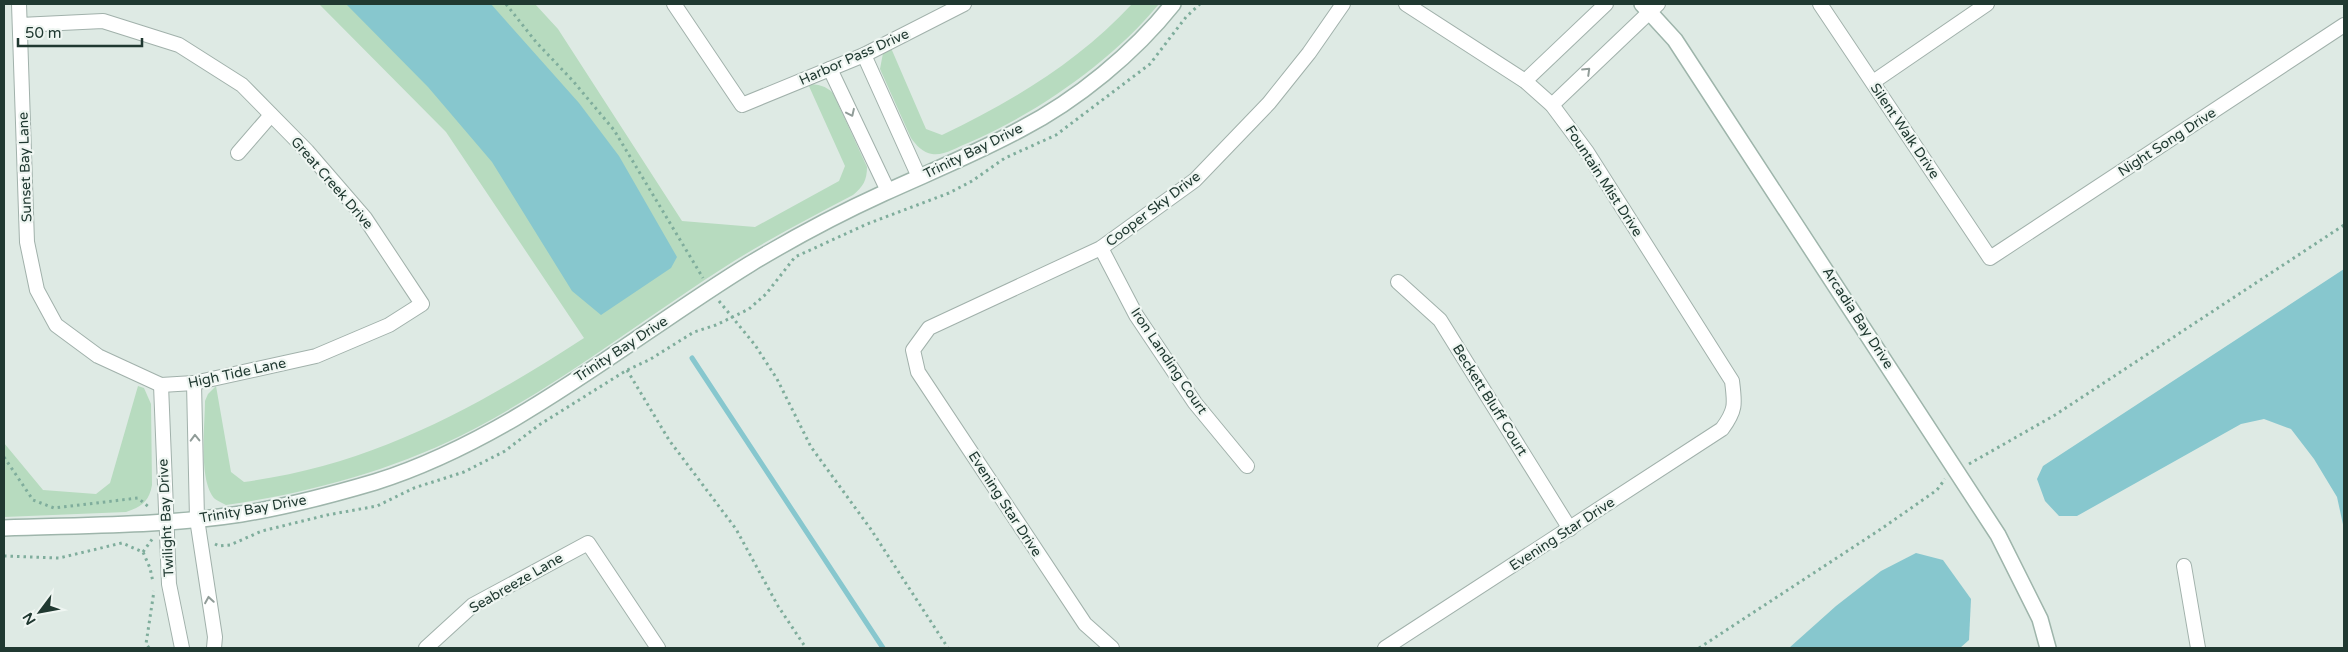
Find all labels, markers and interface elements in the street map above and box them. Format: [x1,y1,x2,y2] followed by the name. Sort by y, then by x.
[18,15,141,47] scale bar
[25,24,62,42] text: 50 m
[796,25,912,89] street label: Harbor Pass Drive
[1582,68,1591,77] one-way arrow
[1867,80,1943,182] street label: Silent Walk Drive
[2115,104,2219,180] street label: Night Song Drive
[845,108,855,117] one-way arrow
[15,112,35,222] street label: Sunset Bay Lane
[921,120,1025,182] street label: Trinity Bay Drive
[1562,122,1646,240] street label: Fountain Mist Drive
[287,133,377,233] street label: Great Creek Drive
[1102,168,1204,250] street label: Cooper Sky Drive
[1819,264,1897,372] street label: Arcadia Bay Drive
[1127,305,1211,418] street label: Iron Landing Court
[571,312,671,386] street label: Trinity Bay Drive
[1449,341,1531,459] street label: Beckett Bluff Court
[187,354,288,392] street label: High Tide Lane
[190,434,200,442] one-way arrow
[965,448,1045,560] street label: Evening Star Drive
[154,458,178,578] street label: Twilight Bay Drive
[198,491,308,527] street label: Trinity Bay Drive
[1506,494,1618,574] street label: Evening Star Drive
[466,549,566,617] street label: Seabreeze Lane
[15,587,65,637] north arrow
[204,596,215,604] one-way arrow
[19,609,40,628] text: N

